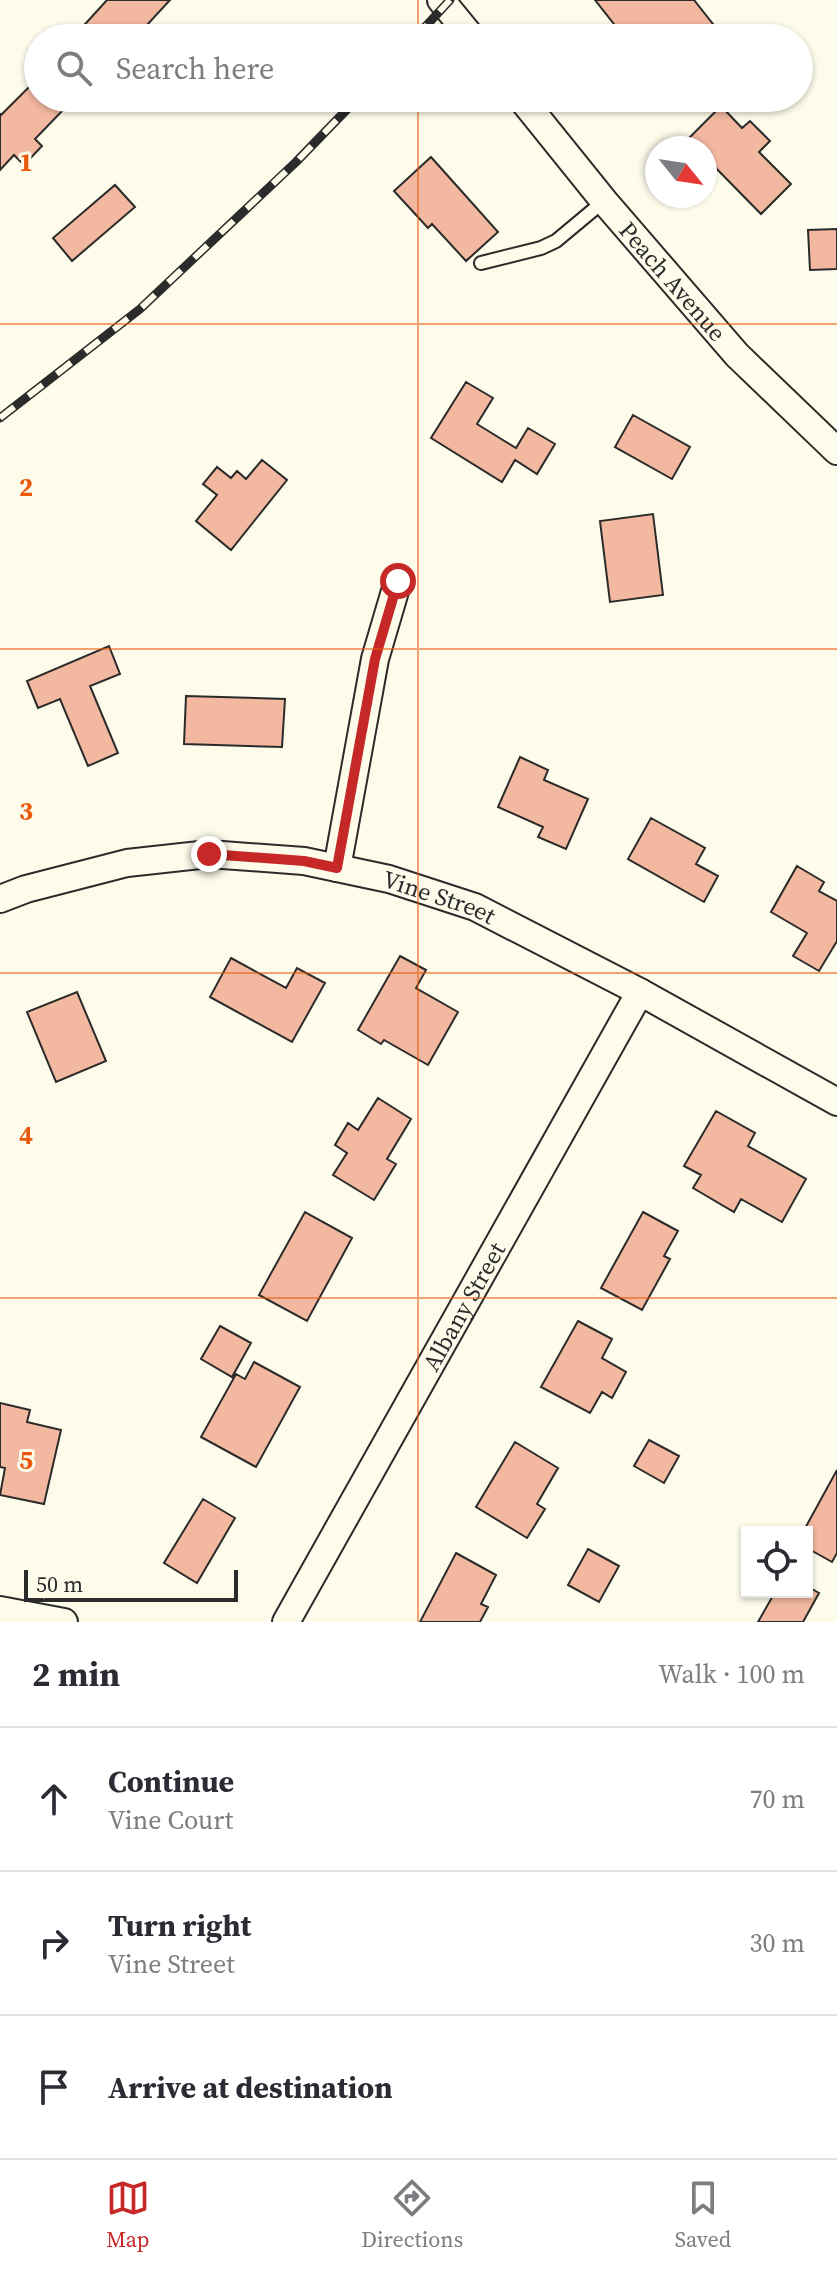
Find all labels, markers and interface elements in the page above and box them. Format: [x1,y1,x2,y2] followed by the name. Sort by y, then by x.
[24,24,813,112] search box
[52,46,96,90] icon: search
[116,48,274,89] text: Search here
[645,136,717,208] north arrow
[19,144,33,180] text: 1
[612,214,734,348] street label: Peach Avenue
[19,469,33,505] text: 2
[380,563,416,599] route start
[19,793,33,829] text: 3
[191,836,227,872] route end
[379,862,502,932] street label: Vine Street
[19,1117,33,1153] text: 4
[414,1236,513,1377] street label: Albany Street
[19,1442,33,1478] text: 5
[741,1526,813,1598] map controls
[741,1526,813,1598] button: locate
[24,1566,238,1602] scale bar
[36,1569,83,1599] text: 50 m
[32,1651,120,1697] text: 2 min
[658,1656,805,1692] text: Walk · 100 m
[108,1761,234,1802] text: Continue
[32,1777,76,1821] icon: ahead
[750,1781,805,1817] text: 70 m
[108,1802,233,1838] text: Vine Court
[108,1905,251,1946] text: Turn right
[32,1921,76,1965] icon: right
[750,1925,805,1961] text: 30 m
[108,1946,235,1982] text: Vine Street
[32,2065,76,2109] icon: arrive
[108,2067,393,2108] text: Arrive at destination
[106,2176,150,2254] tab: Map
[361,2176,463,2254] tab: Directions
[675,2176,731,2254] tab: Saved

